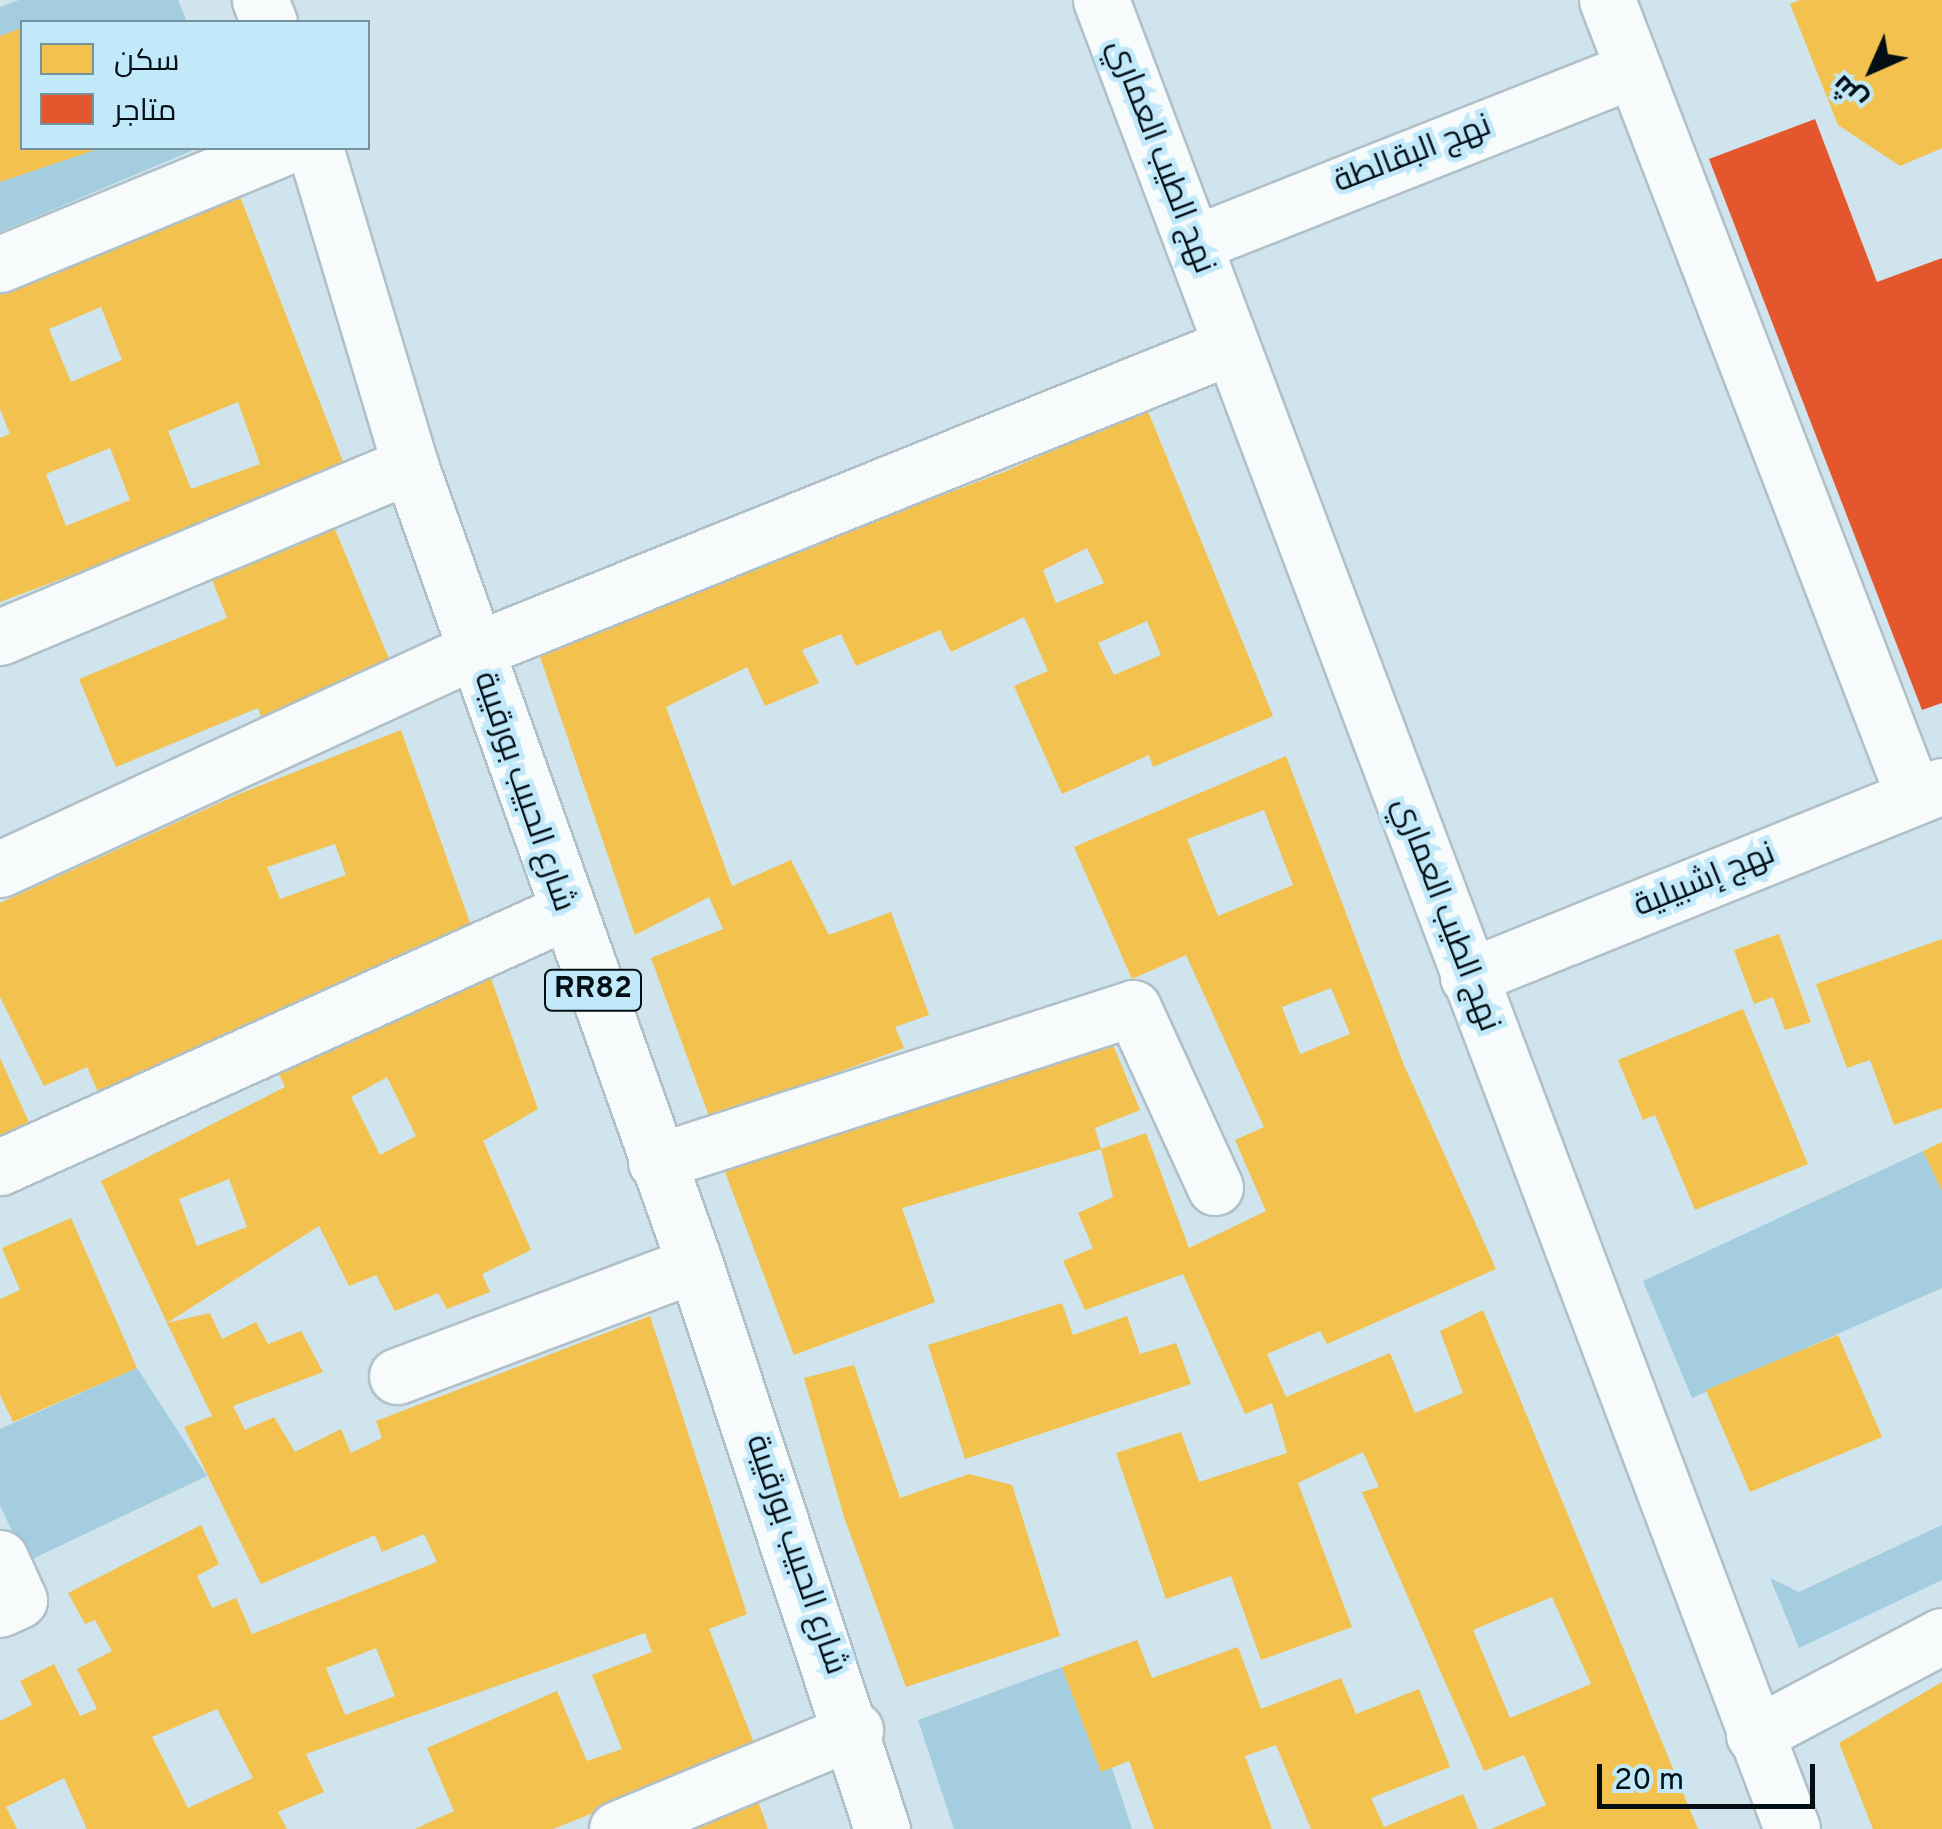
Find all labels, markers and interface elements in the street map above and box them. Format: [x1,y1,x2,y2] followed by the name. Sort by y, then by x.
[20,20,370,150] legend
[1822,20,1922,120] north arrow
[1098,35,1222,279] street label: نهج الطيب العماري
[114,44,180,81] text: سكن
[1825,66,1876,117] text: ش
[114,94,177,131] text: متاجر
[1329,107,1497,203] street label: نهج البقالطة
[464,667,582,917] street label: شارع الحبيب بورقيبة
[1383,793,1507,1037] street label: نهج الطيب العماري
[1629,835,1781,927] street label: نهج إشبيلية
[543,965,643,1015] road number: RR82
[736,1430,854,1680] street label: شارع الحبيب بورقيبة
[1602,1744,1820,1806] scale bar
[1614,1763,1684,1800] text: 20 m

